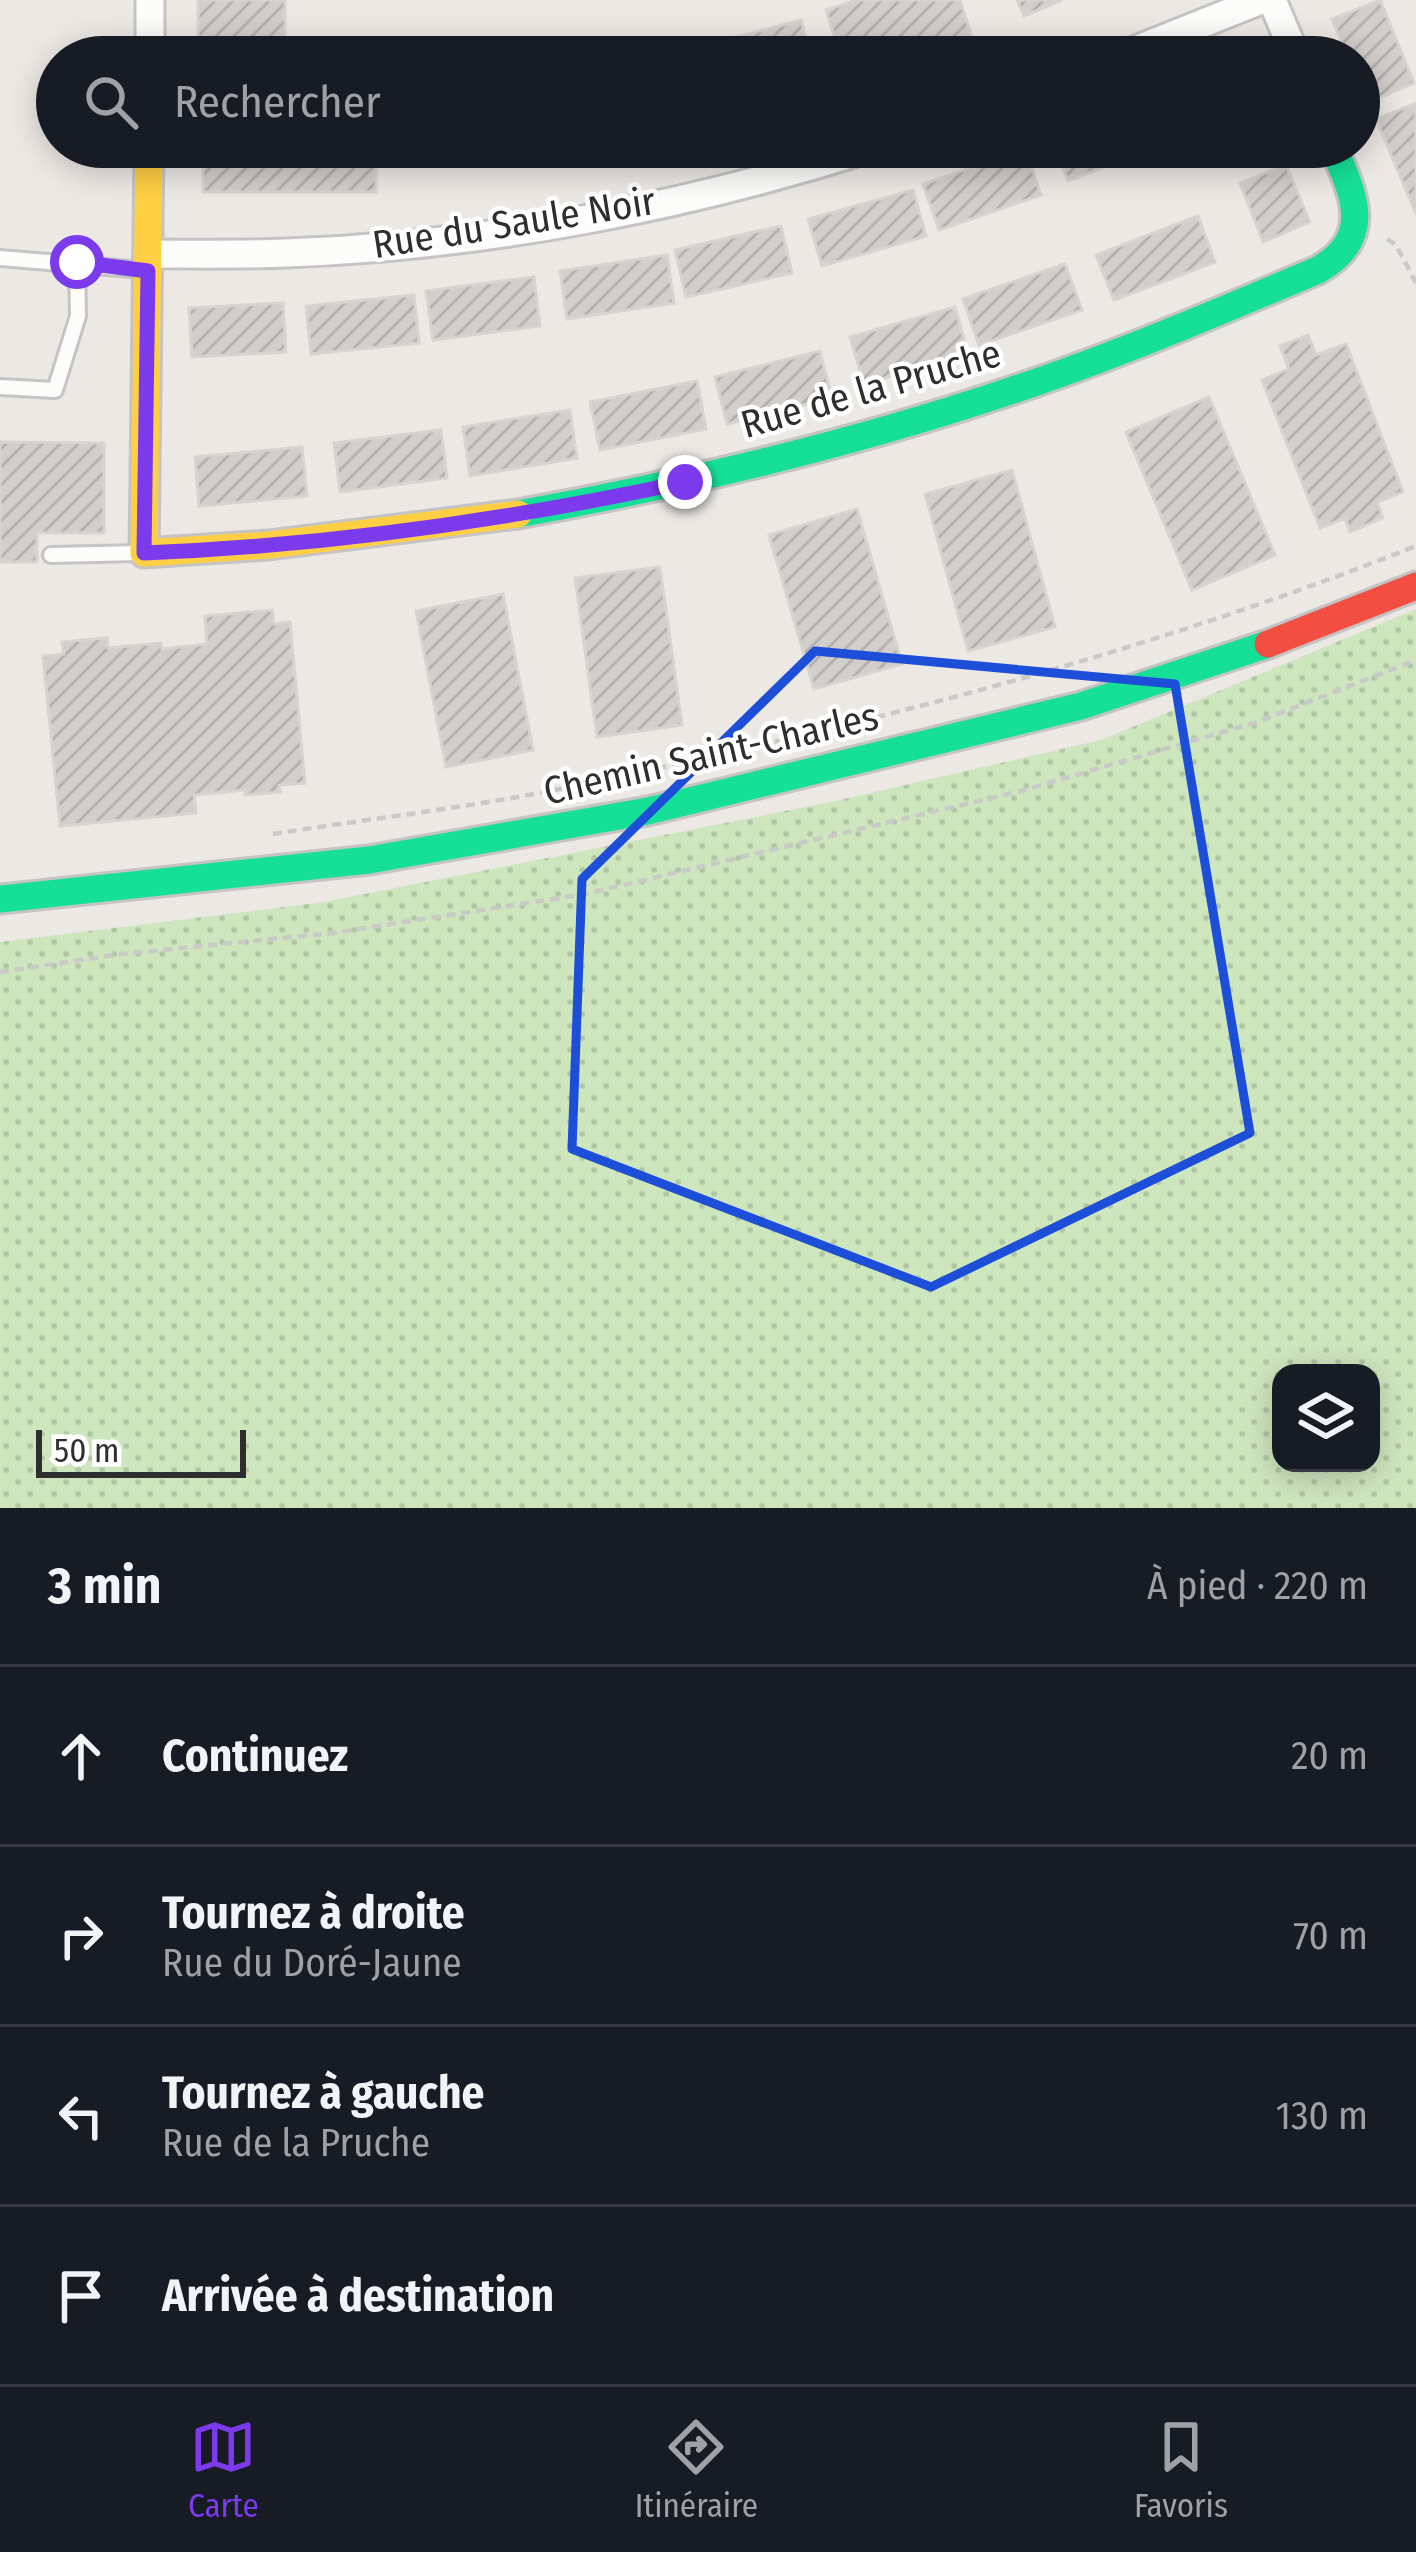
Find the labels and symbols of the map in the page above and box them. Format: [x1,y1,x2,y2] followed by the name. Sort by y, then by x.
[369,178,659,268] street label: Rue du Saule Noir
[50,235,104,289] route start
[736,330,1006,448] street label: Rue de la Pruche
[658,455,712,509] route end
[539,693,883,815] street label: Chemin Saint-Charles
[36,1424,246,1477] scale bar

